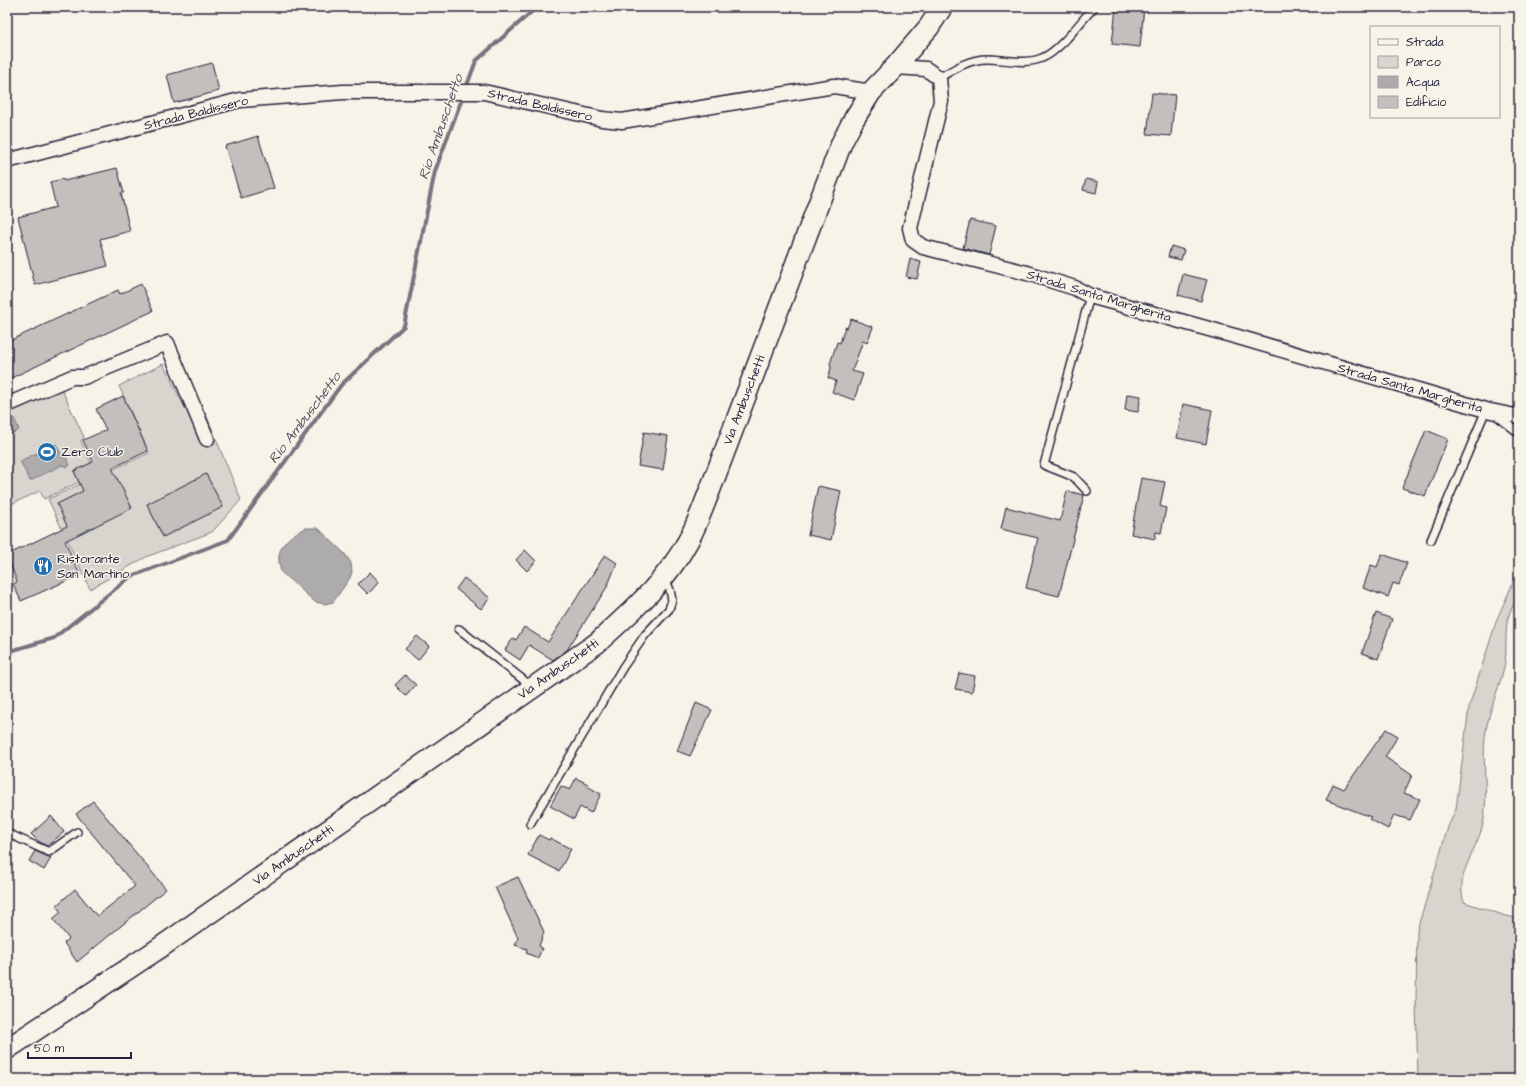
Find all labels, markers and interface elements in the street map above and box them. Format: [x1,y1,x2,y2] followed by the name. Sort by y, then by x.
[1370,26,1500,118] legend
[1406,34,1444,51] text: Strada
[1406,54,1441,71] text: Parco
[414,71,469,182] water label: Rio Ambuschetto
[1406,74,1440,91] text: Acqua
[486,84,595,126] street label: Strada Baldissero
[142,91,251,135] street label: Strada Baldissero
[1406,94,1446,111] text: Edificio
[1024,265,1174,328] street label: Strada Santa Margherita
[719,352,769,448] street label: Via Ambuschetti
[1335,359,1485,418] street label: Strada Santa Margherita
[264,367,347,468] water label: Rio Ambuschetto
[36,441,58,463] sports icon: Zero Club
[61,443,124,461] place label: Zero Club
[57,550,130,583] place label: Ristorante San Martino
[32,555,54,577] restaurant icon: Ristorante San Martino
[514,634,602,704] street label: Via Ambuschetti
[249,820,337,890] street label: Via Ambuschetti
[28,1034,131,1060] scale bar
[34,1040,65,1057] text: 50 m

